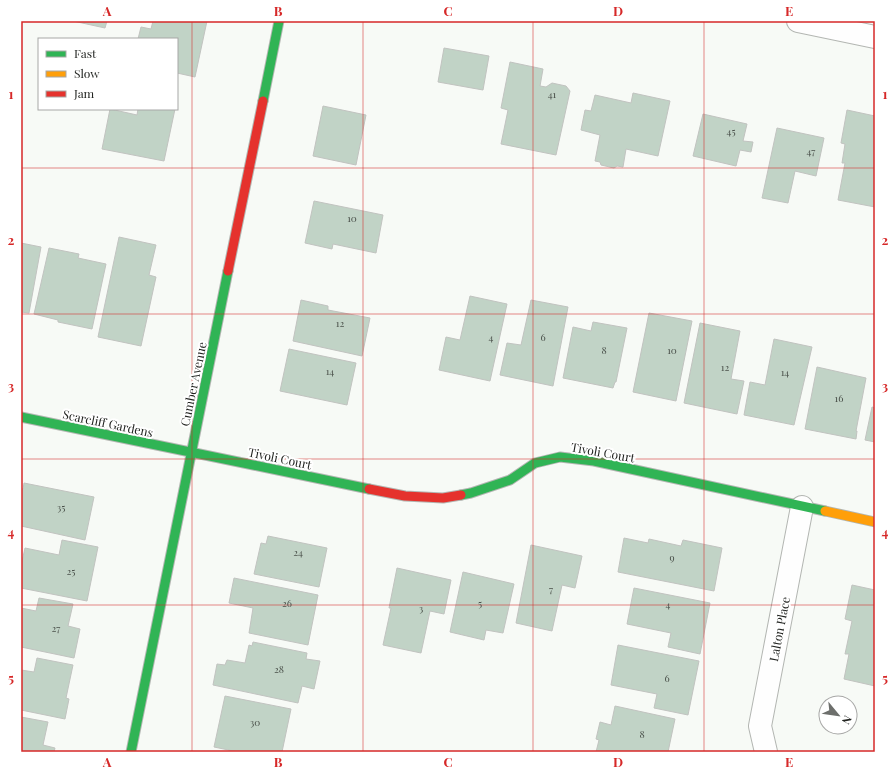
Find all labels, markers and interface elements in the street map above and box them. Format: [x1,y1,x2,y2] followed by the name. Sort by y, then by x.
[102,2,112,19] text: A
[274,2,283,19] text: B
[443,2,453,19] text: C
[613,2,623,19] text: D
[785,2,793,19] text: E
[38,38,178,110] legend
[74,45,97,61] text: Fast
[74,65,100,81] text: Slow
[9,85,14,102] text: 1
[73,85,95,101] text: Jam
[883,85,888,102] text: 1
[548,87,557,101] house number: 41
[726,124,736,138] house number: 45
[807,144,815,158] house number: 47
[347,211,357,225] house number: 10
[8,231,15,248] text: 2
[882,231,889,248] text: 2
[336,316,344,330] house number: 12
[489,330,494,344] house number: 4
[540,330,546,344] house number: 6
[176,340,210,428] street label: Cumber Avenue
[601,343,607,357] house number: 8
[667,343,677,357] house number: 10
[721,360,729,374] house number: 12
[326,364,334,378] house number: 14
[781,365,789,379] house number: 14
[8,377,14,394] text: 3
[882,377,888,394] text: 3
[835,391,843,405] house number: 16
[61,406,155,440] street label: Scarcliff Gardens
[570,439,637,466] street label: Tivoli Court
[247,443,314,473] street label: Tivoli Court
[57,500,65,514] house number: 35
[8,523,15,540] text: 4
[882,523,889,540] text: 4
[293,545,303,559] house number: 24
[669,550,675,564] house number: 9
[67,564,75,578] house number: 25
[549,582,553,596] house number: 7
[765,595,793,663] street label: Lalton Place
[282,596,292,610] house number: 26
[478,596,482,610] house number: 5
[666,597,671,611] house number: 4
[419,601,424,615] house number: 3
[52,621,60,635] house number: 27
[274,662,284,676] house number: 28
[8,669,14,686] text: 5
[882,669,888,686] text: 5
[664,671,670,685] house number: 6
[818,695,858,735] north arrow
[839,713,856,727] text: N
[250,715,260,729] house number: 30
[639,727,645,741] house number: 8
[102,753,112,770] text: A
[274,753,283,770] text: B
[443,753,453,770] text: C
[613,753,623,770] text: D
[785,753,793,770] text: E

